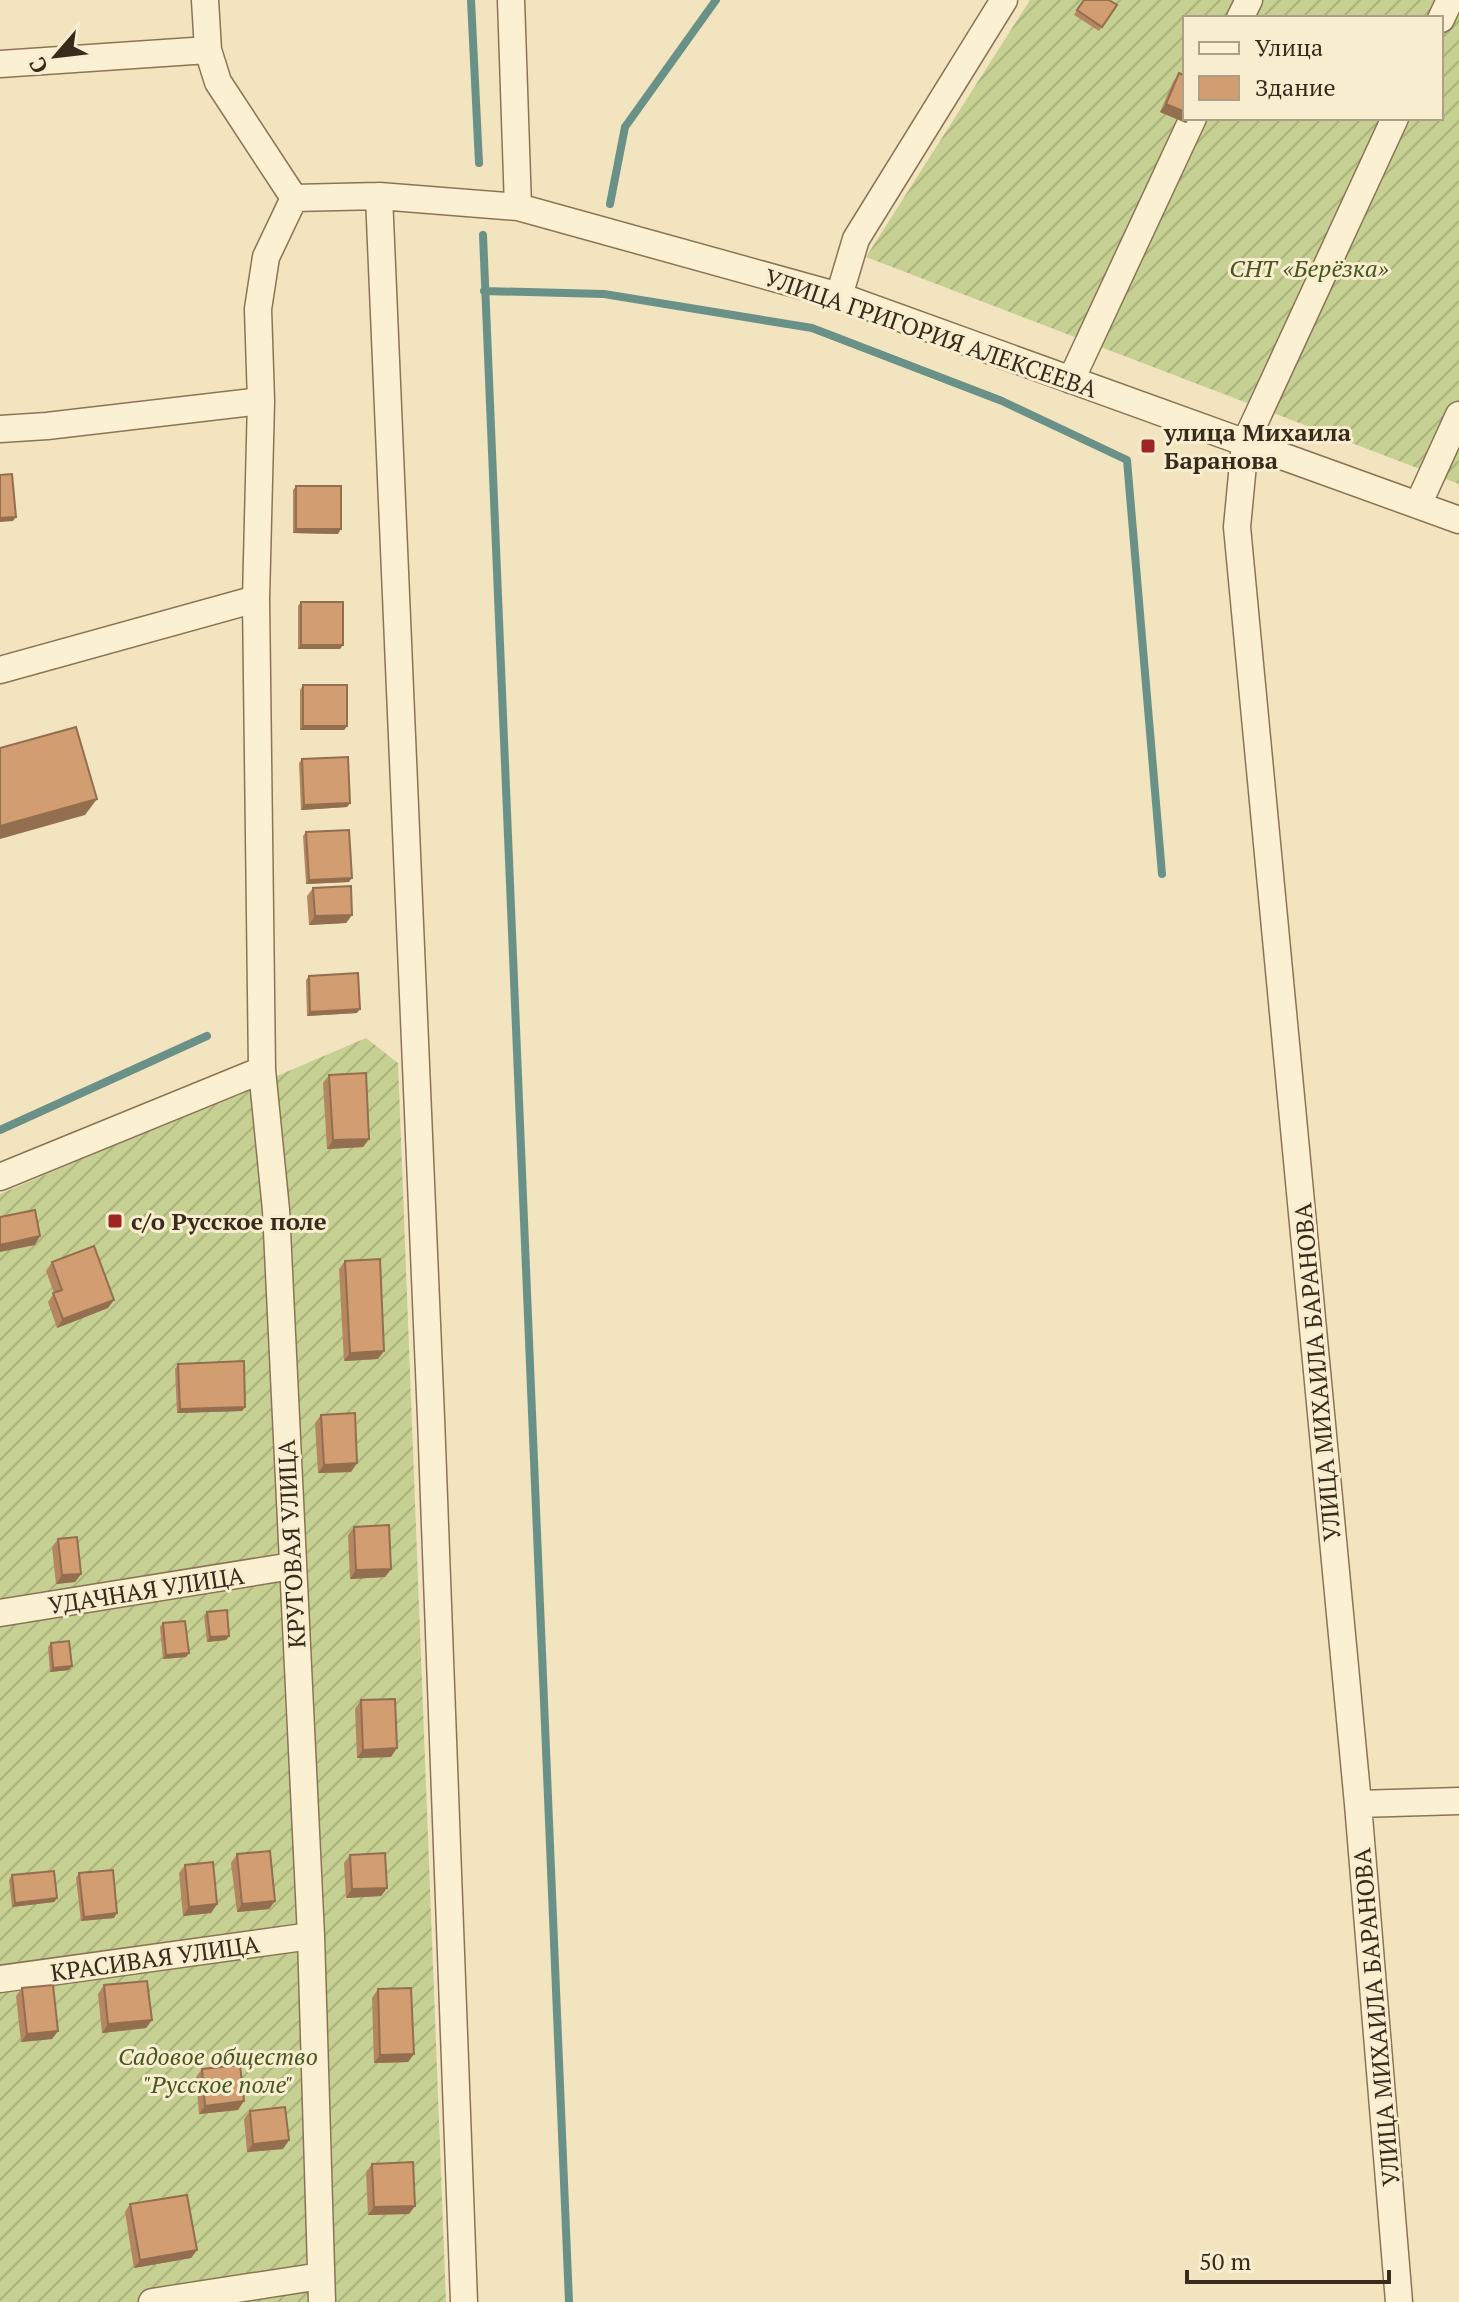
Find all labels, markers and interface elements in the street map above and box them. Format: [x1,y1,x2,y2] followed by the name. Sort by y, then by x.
[16,16,96,96] north arrow
[1183,16,1443,120] legend
[1255,31,1323,63] text: Улица
[22,52,54,79] text: С
[1255,71,1336,103] text: Здание
[1229,252,1389,284] park label: СНТ «Берёзка»
[760,261,1102,405] street label: УЛИЦА ГРИГОРИЯ АЛЕКСЕЕВА
[1163,416,1352,476] place label: улица Михаила Баранова
[1139,437,1157,455] marker: улица Михаила Баранова
[1286,1201,1348,1543] street label: УЛИЦА МИХАИЛА БАРАНОВА
[131,1205,327,1237] place label: с/о Русское поле
[106,1212,124,1230] marker: с/о Русское поле
[270,1438,312,1649] street label: КРУГОВАЯ УЛИЦА
[46,1559,247,1621] street label: УДАЧНАЯ УЛИЦА
[1345,1846,1407,2188] street label: УЛИЦА МИХАИЛА БАРАНОВА
[49,1927,262,1988] street label: КРАСИВАЯ УЛИЦА
[118,2040,318,2100] park label: Садовое общество "Русское поле"
[1187,2234,1389,2284] scale bar
[1199,2245,1251,2277] text: 50 m

